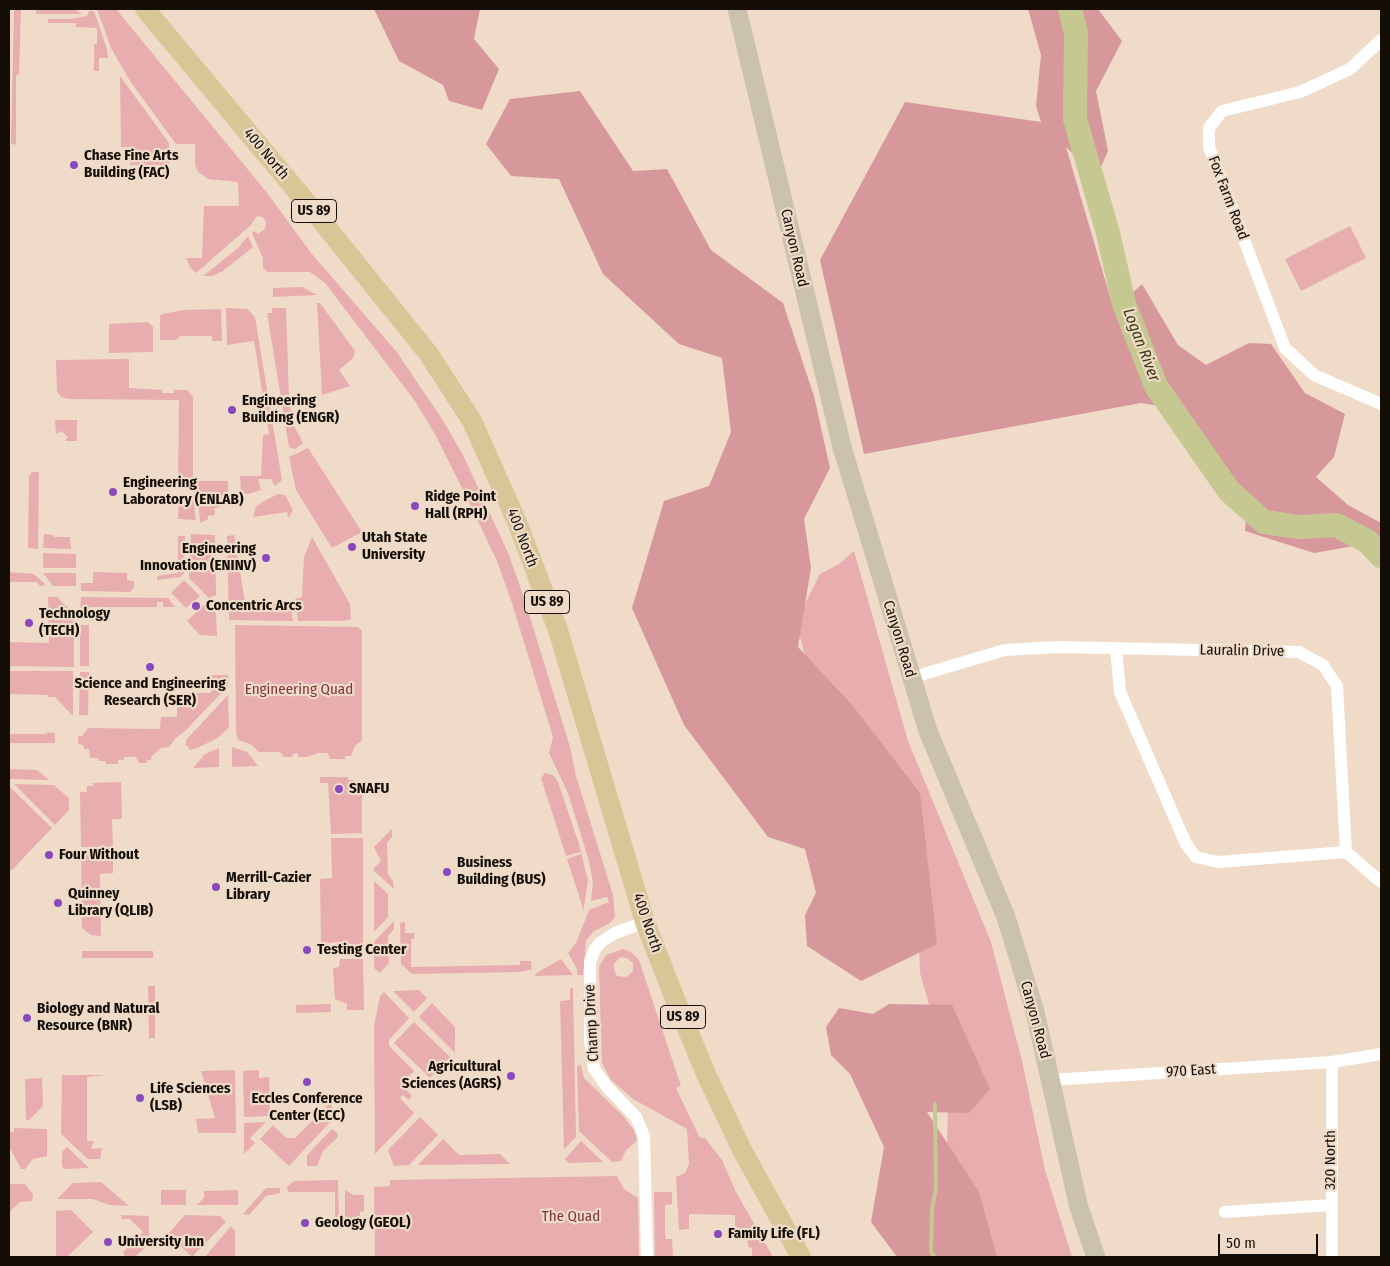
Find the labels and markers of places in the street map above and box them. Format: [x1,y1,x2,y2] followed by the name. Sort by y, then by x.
[84,147,178,182] place label: Chase Fine Arts Building (FAC)
[68,159,80,171] marker: Chase Fine Arts Building (FAC)
[242,392,339,427] place label: Engineering Building (ENGR)
[226,404,238,416] marker: Engineering Building (ENGR)
[123,474,243,509] place label: Engineering Laboratory (ENLAB)
[107,486,119,498] marker: Engineering Laboratory (ENLAB)
[425,488,496,523] place label: Ridge Point Hall (RPH)
[409,500,421,512] marker: Ridge Point Hall (RPH)
[362,529,427,564] place label: Utah State University
[140,540,256,575] place label: Engineering Innovation (ENINV)
[346,541,358,553] marker: Utah State University
[260,552,272,564] marker: Engineering Innovation (ENINV)
[206,597,302,615] place label: Concentric Arcs
[190,600,202,612] marker: Concentric Arcs
[39,605,110,640] place label: Technology (TECH)
[23,617,35,629] marker: Technology (TECH)
[144,661,156,673] marker: Science and Engineering Research (SER)
[74,675,226,710] place label: Science and Engineering Research (SER)
[349,780,389,798] place label: SNAFU
[333,783,345,795] marker: SNAFU
[59,846,139,864] place label: Four Without
[43,849,55,861] marker: Four Without
[457,854,545,889] place label: Business Building (BUS)
[441,866,453,878] marker: Business Building (BUS)
[226,869,311,904] place label: Merrill-Cazier Library
[210,881,222,893] marker: Merrill-Cazier Library
[68,885,153,920] place label: Quinney Library (QLIB)
[52,897,64,909] marker: Quinney Library (QLIB)
[317,941,406,959] place label: Testing Center
[301,944,313,956] marker: Testing Center
[37,1000,160,1035] place label: Biology and Natural Resource (BNR)
[21,1012,33,1024] marker: Biology and Natural Resource (BNR)
[402,1058,501,1093] place label: Agricultural Sciences (AGRS)
[505,1070,517,1082] marker: Agricultural Sciences (AGRS)
[301,1076,313,1088] marker: Eccles Conference Center (ECC)
[150,1080,230,1115] place label: Life Sciences (LSB)
[251,1090,363,1125] place label: Eccles Conference Center (ECC)
[134,1092,146,1104] marker: Life Sciences (LSB)
[315,1214,410,1232] place label: Geology (GEOL)
[299,1217,311,1229] marker: Geology (GEOL)
[728,1225,820,1243] place label: Family Life (FL)
[712,1228,724,1240] marker: Family Life (FL)
[118,1233,204,1251] place label: University Inn
[102,1236,114,1248] marker: University Inn

